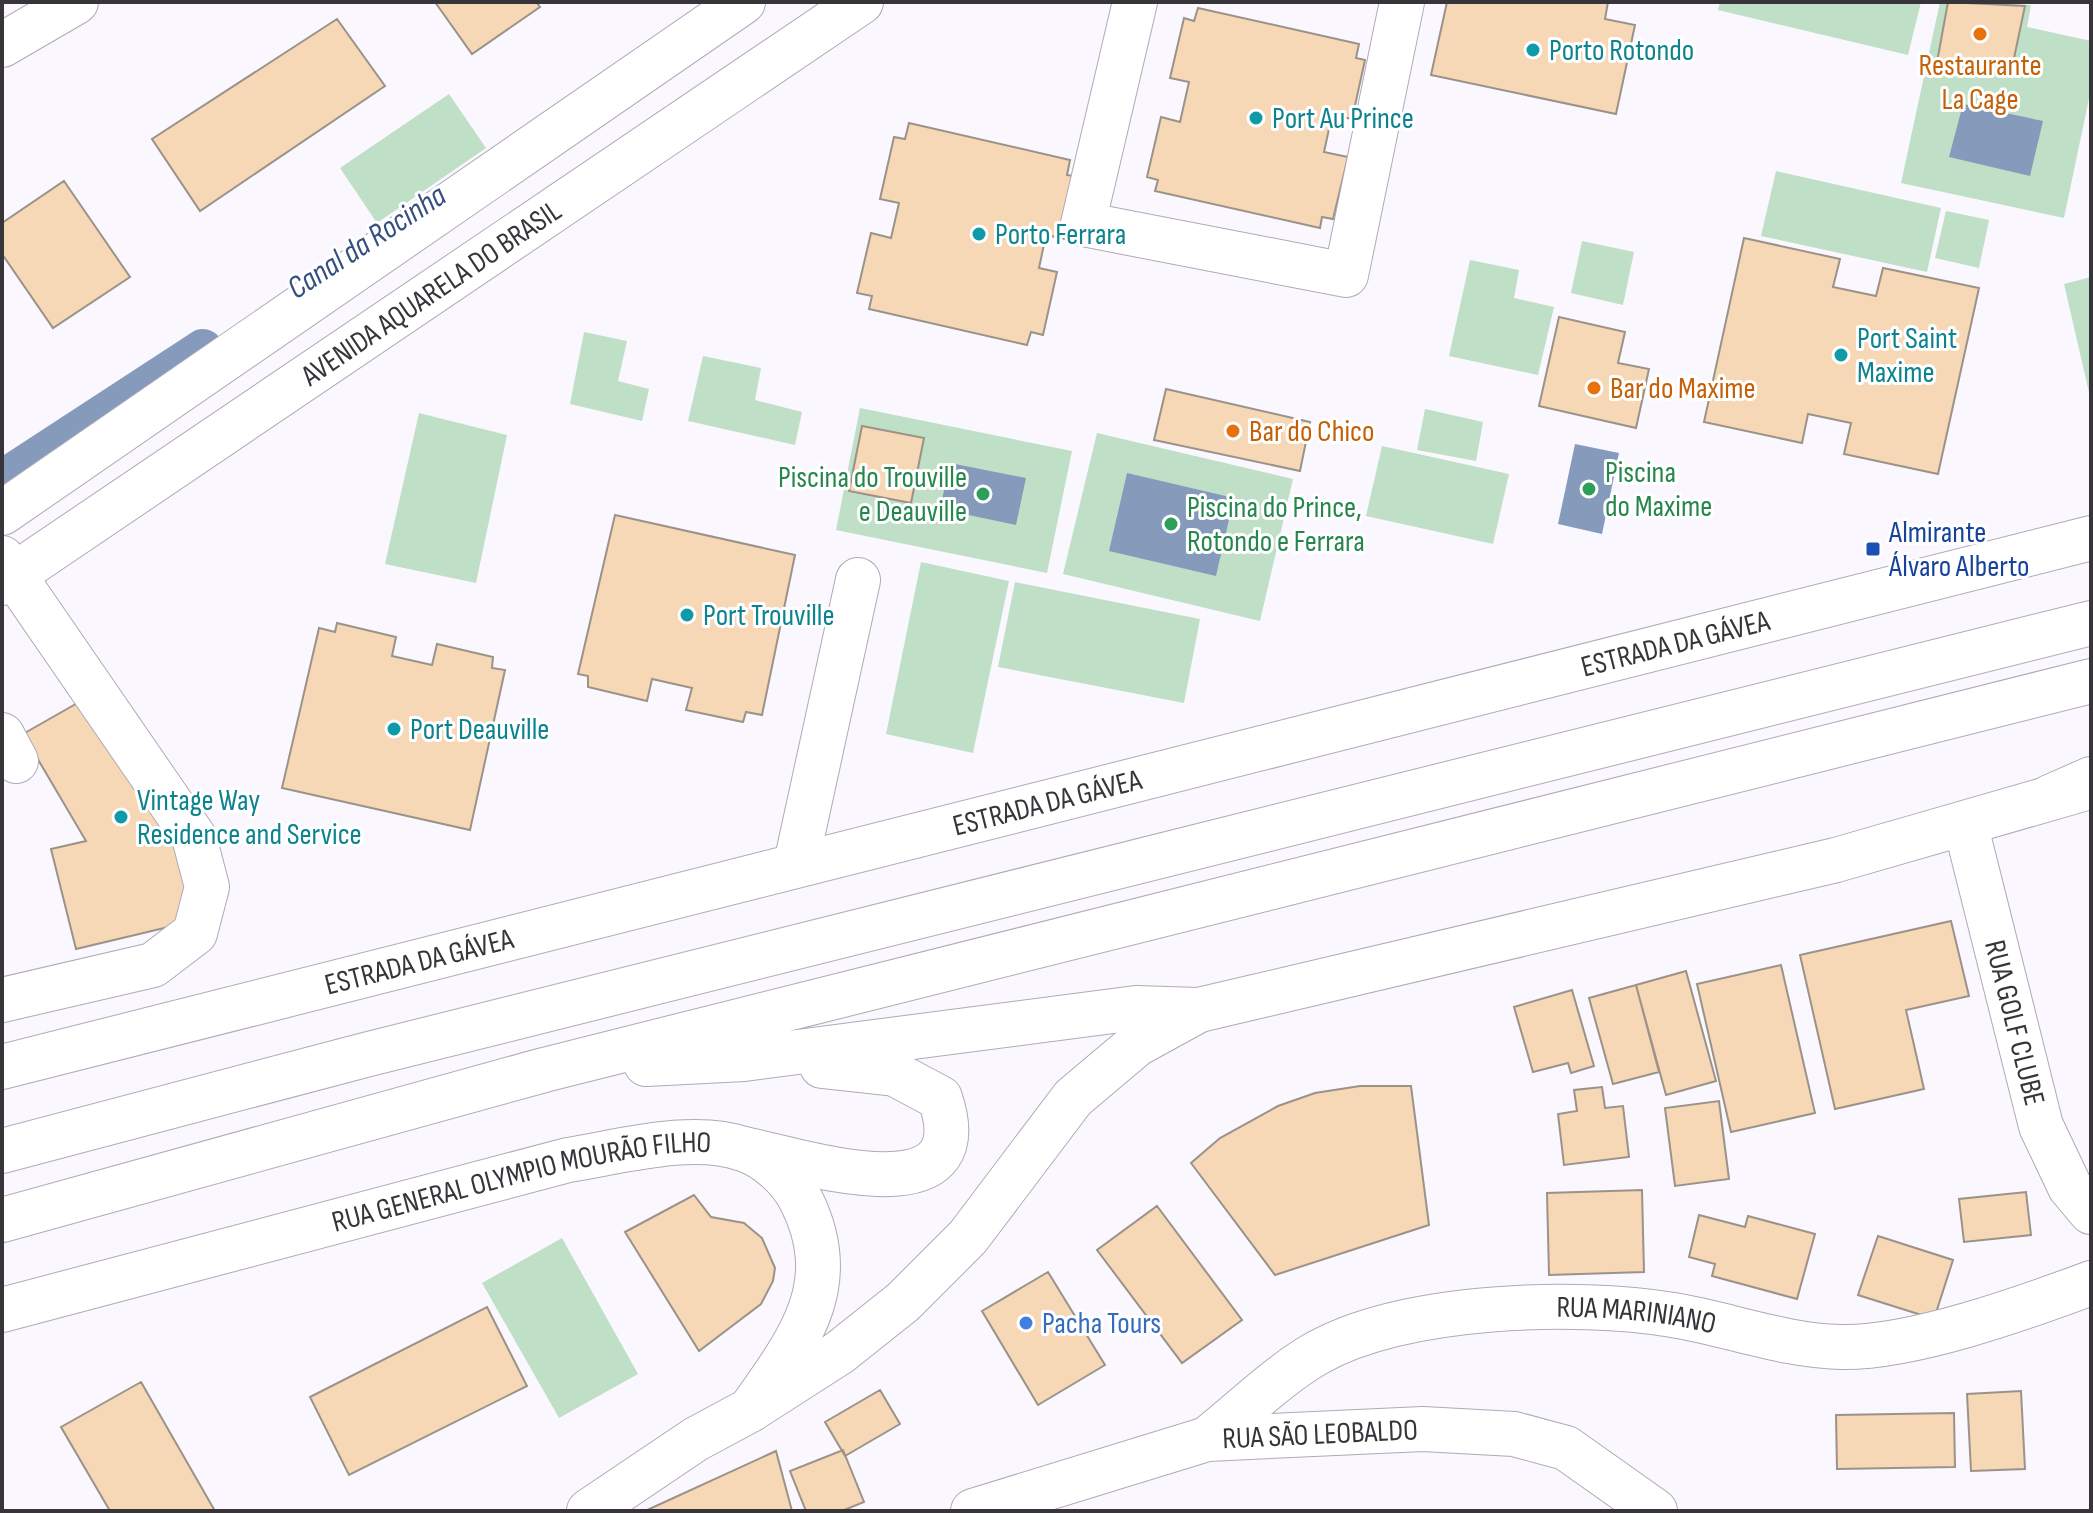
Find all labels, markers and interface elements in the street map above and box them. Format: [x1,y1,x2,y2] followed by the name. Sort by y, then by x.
[1971,25,1989,43] marker: Restaurante La Cage
[1549,33,1694,69] place label: Porto Rotondo
[1524,41,1542,59] marker: Porto Rotondo
[1918,48,2042,118] place label: Restaurante La Cage
[1272,101,1414,137] place label: Port Au Prince
[1247,109,1265,127] marker: Port Au Prince
[280,176,454,308] water label: Canal da Rocinha
[294,193,568,395] street label: AVENIDA AQUARELA DO BRASIL
[995,217,1126,253] place label: Porto Ferrara
[970,225,988,243] marker: Porto Ferrara
[1857,321,1957,391] place label: Port Saint Maxime
[1832,346,1850,364] marker: Port Saint Maxime
[1610,371,1756,407] place label: Bar do Maxime
[1585,379,1603,397] marker: Bar do Maxime
[1249,414,1374,450] place label: Bar do Chico
[1224,422,1242,440] marker: Bar do Chico
[1605,455,1712,525] place label: Piscina do Maxime
[778,460,967,530] place label: Piscina do Trouville e Deauville
[1580,480,1598,498] marker: Piscina do Maxime
[974,485,992,503] marker: Piscina do Trouville e Deauville
[1187,490,1365,560] place label: Piscina do Prince, Rotondo e Ferrara
[1162,515,1180,533] marker: Piscina do Prince, Rotondo e Ferrara
[1888,515,2030,585] place label: Almirante Álvaro Alberto
[1864,540,1882,558] marker: Almirante Álvaro Alberto
[703,598,835,634] place label: Port Trouville
[1577,603,1774,685] street label: ESTRADA DA GÁVEA
[678,606,696,624] marker: Port Trouville
[410,712,549,748] place label: Port Deauville
[385,720,403,738] marker: Port Deauville
[949,762,1145,844] street label: ESTRADA DA GÁVEA
[137,783,362,853] place label: Vintage Way Residence and Service
[112,808,130,826] marker: Vintage Way Residence and Service
[321,921,517,1004] street label: ESTRADA DA GÁVEA
[1976,937,2052,1110] street label: RUA GOLF CLUBE
[328,1125,712,1241] street label: RUA GENERAL OLYMPIO MOURÃO FILHO
[1556,1290,1720,1342] street label: RUA MARINIANO
[1042,1306,1161,1342] place label: Pacha Tours
[1017,1314,1035,1332] marker: Pacha Tours
[1222,1412,1419,1457] street label: RUA SÃO LEOBALDO

